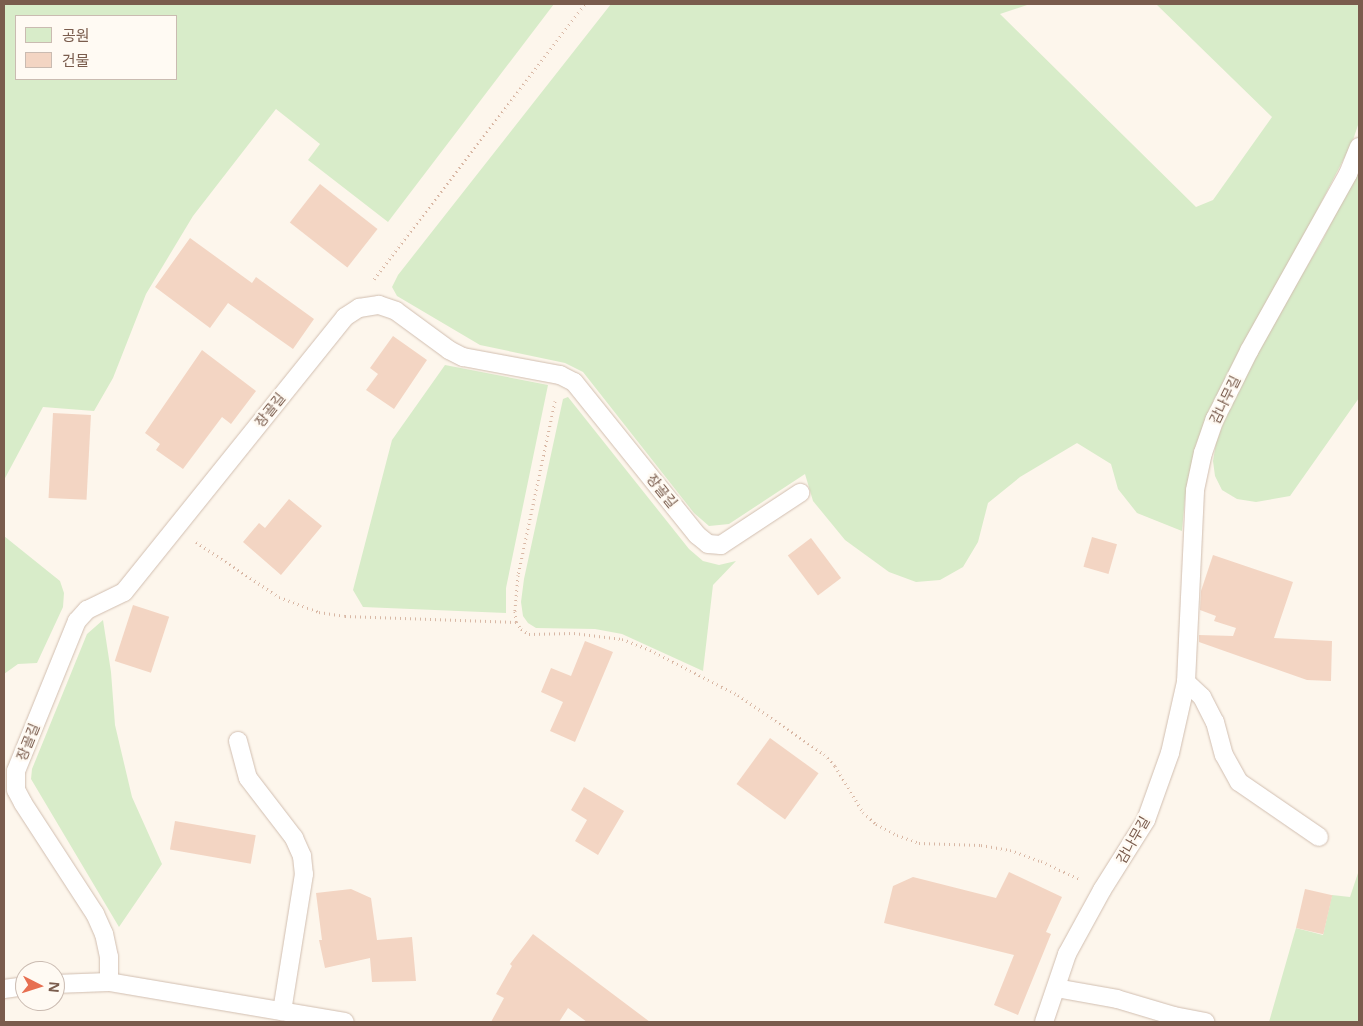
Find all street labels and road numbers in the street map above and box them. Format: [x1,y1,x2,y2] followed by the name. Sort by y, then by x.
[1206,373,1244,427] street label: 감나무길
[251,390,289,430] street label: 장골길
[643,471,681,511] street label: 장골길
[13,721,43,763] street label: 장골길
[1113,813,1153,867] street label: 감나무길

